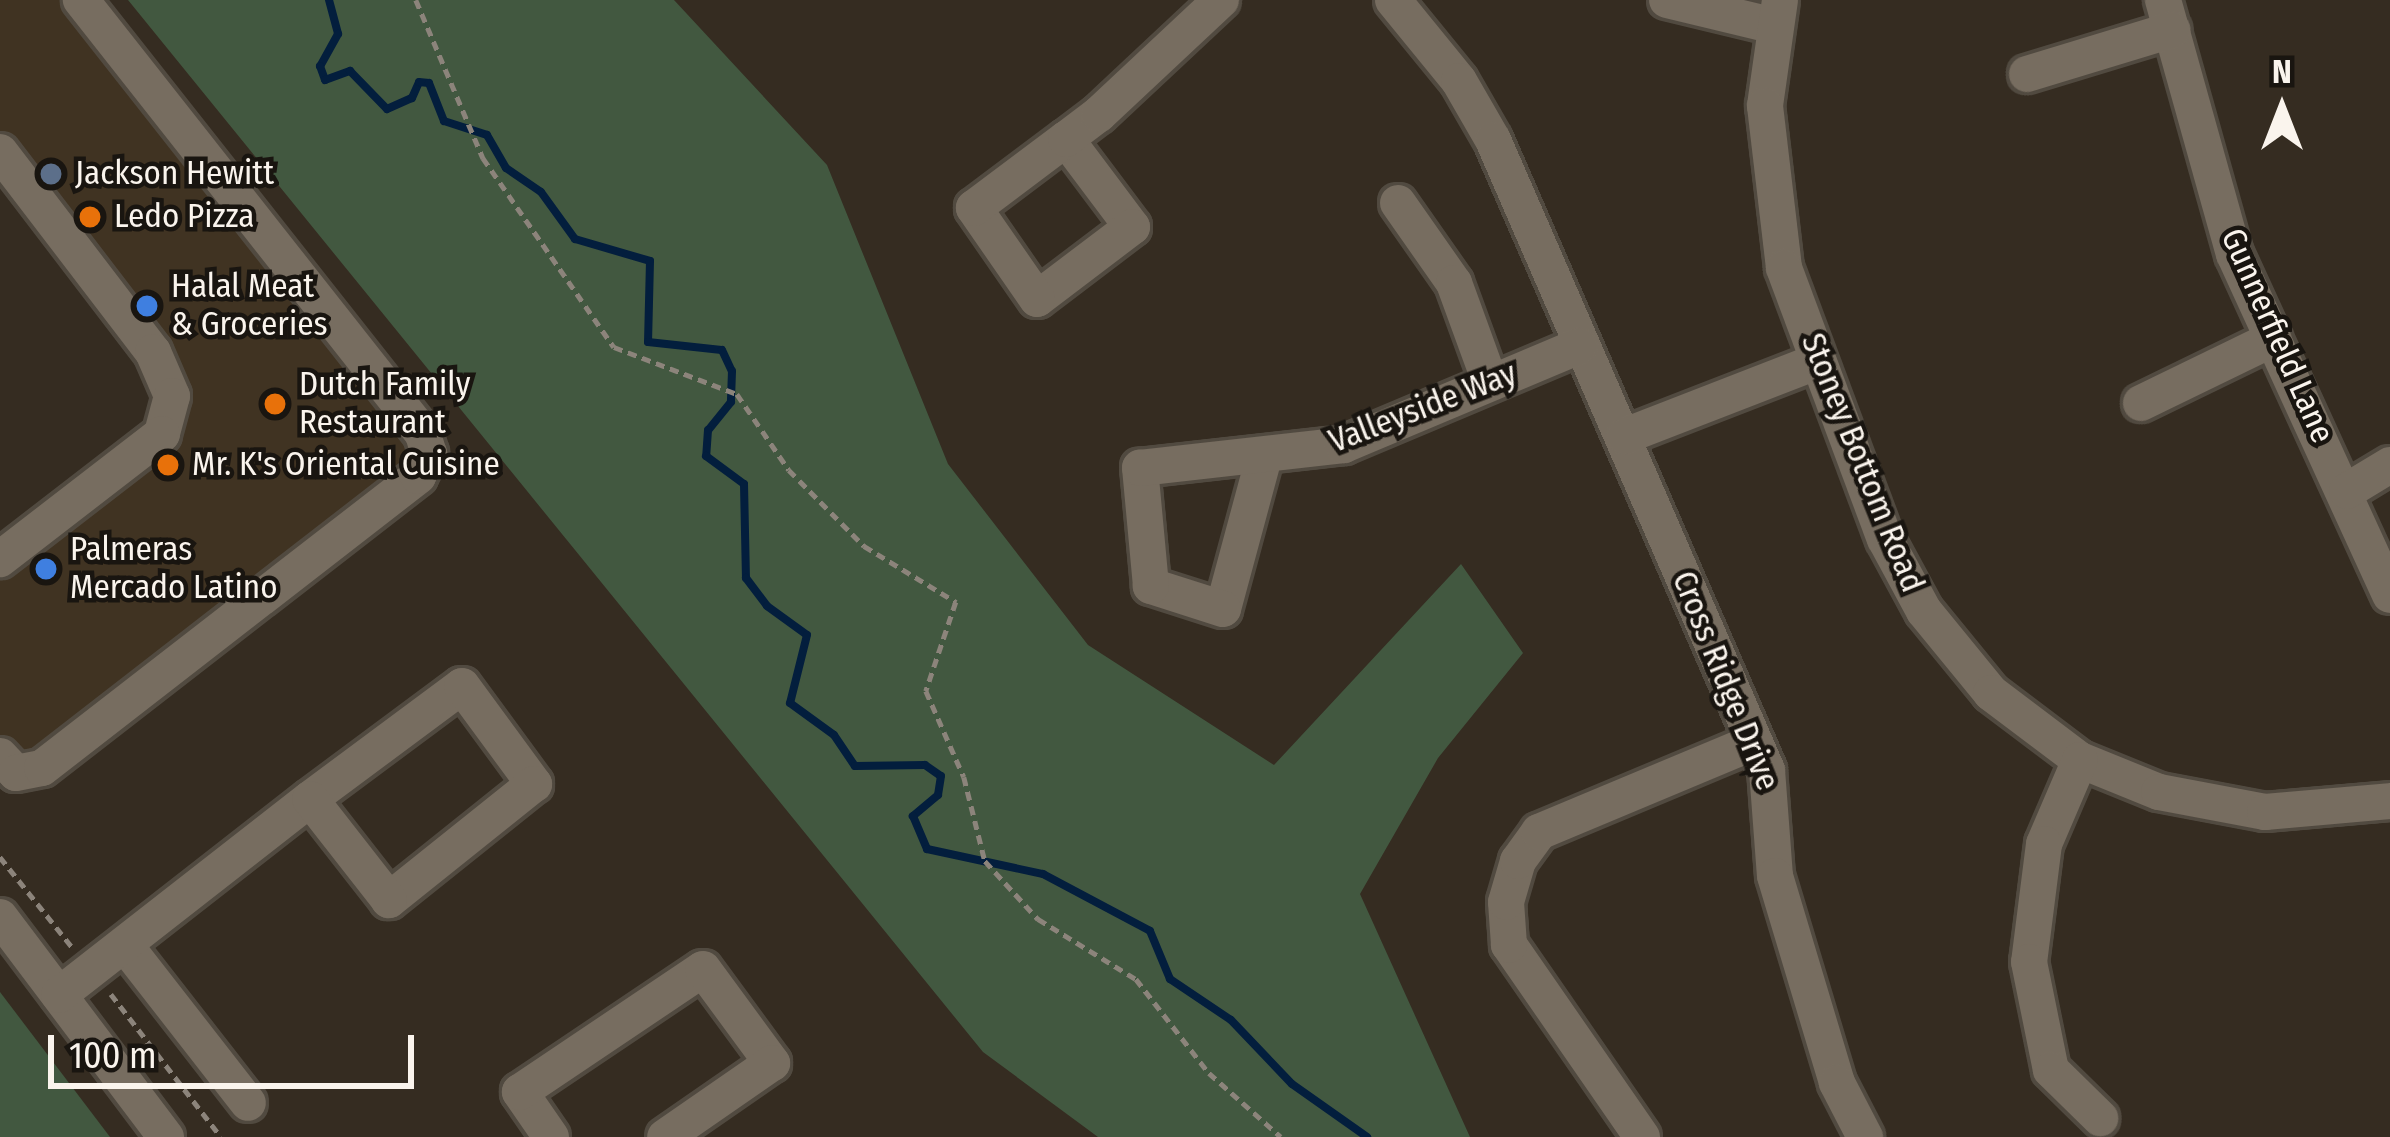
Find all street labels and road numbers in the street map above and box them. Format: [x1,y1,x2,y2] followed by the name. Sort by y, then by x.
[2212,223,2342,449] street label: Gunnerfield Lane
[1792,328,1932,598] street label: Stoney Bottom Road
[1324,354,1522,462] street label: Valleyside Way
[1663,566,1787,796] street label: Cross Ridge Drive

